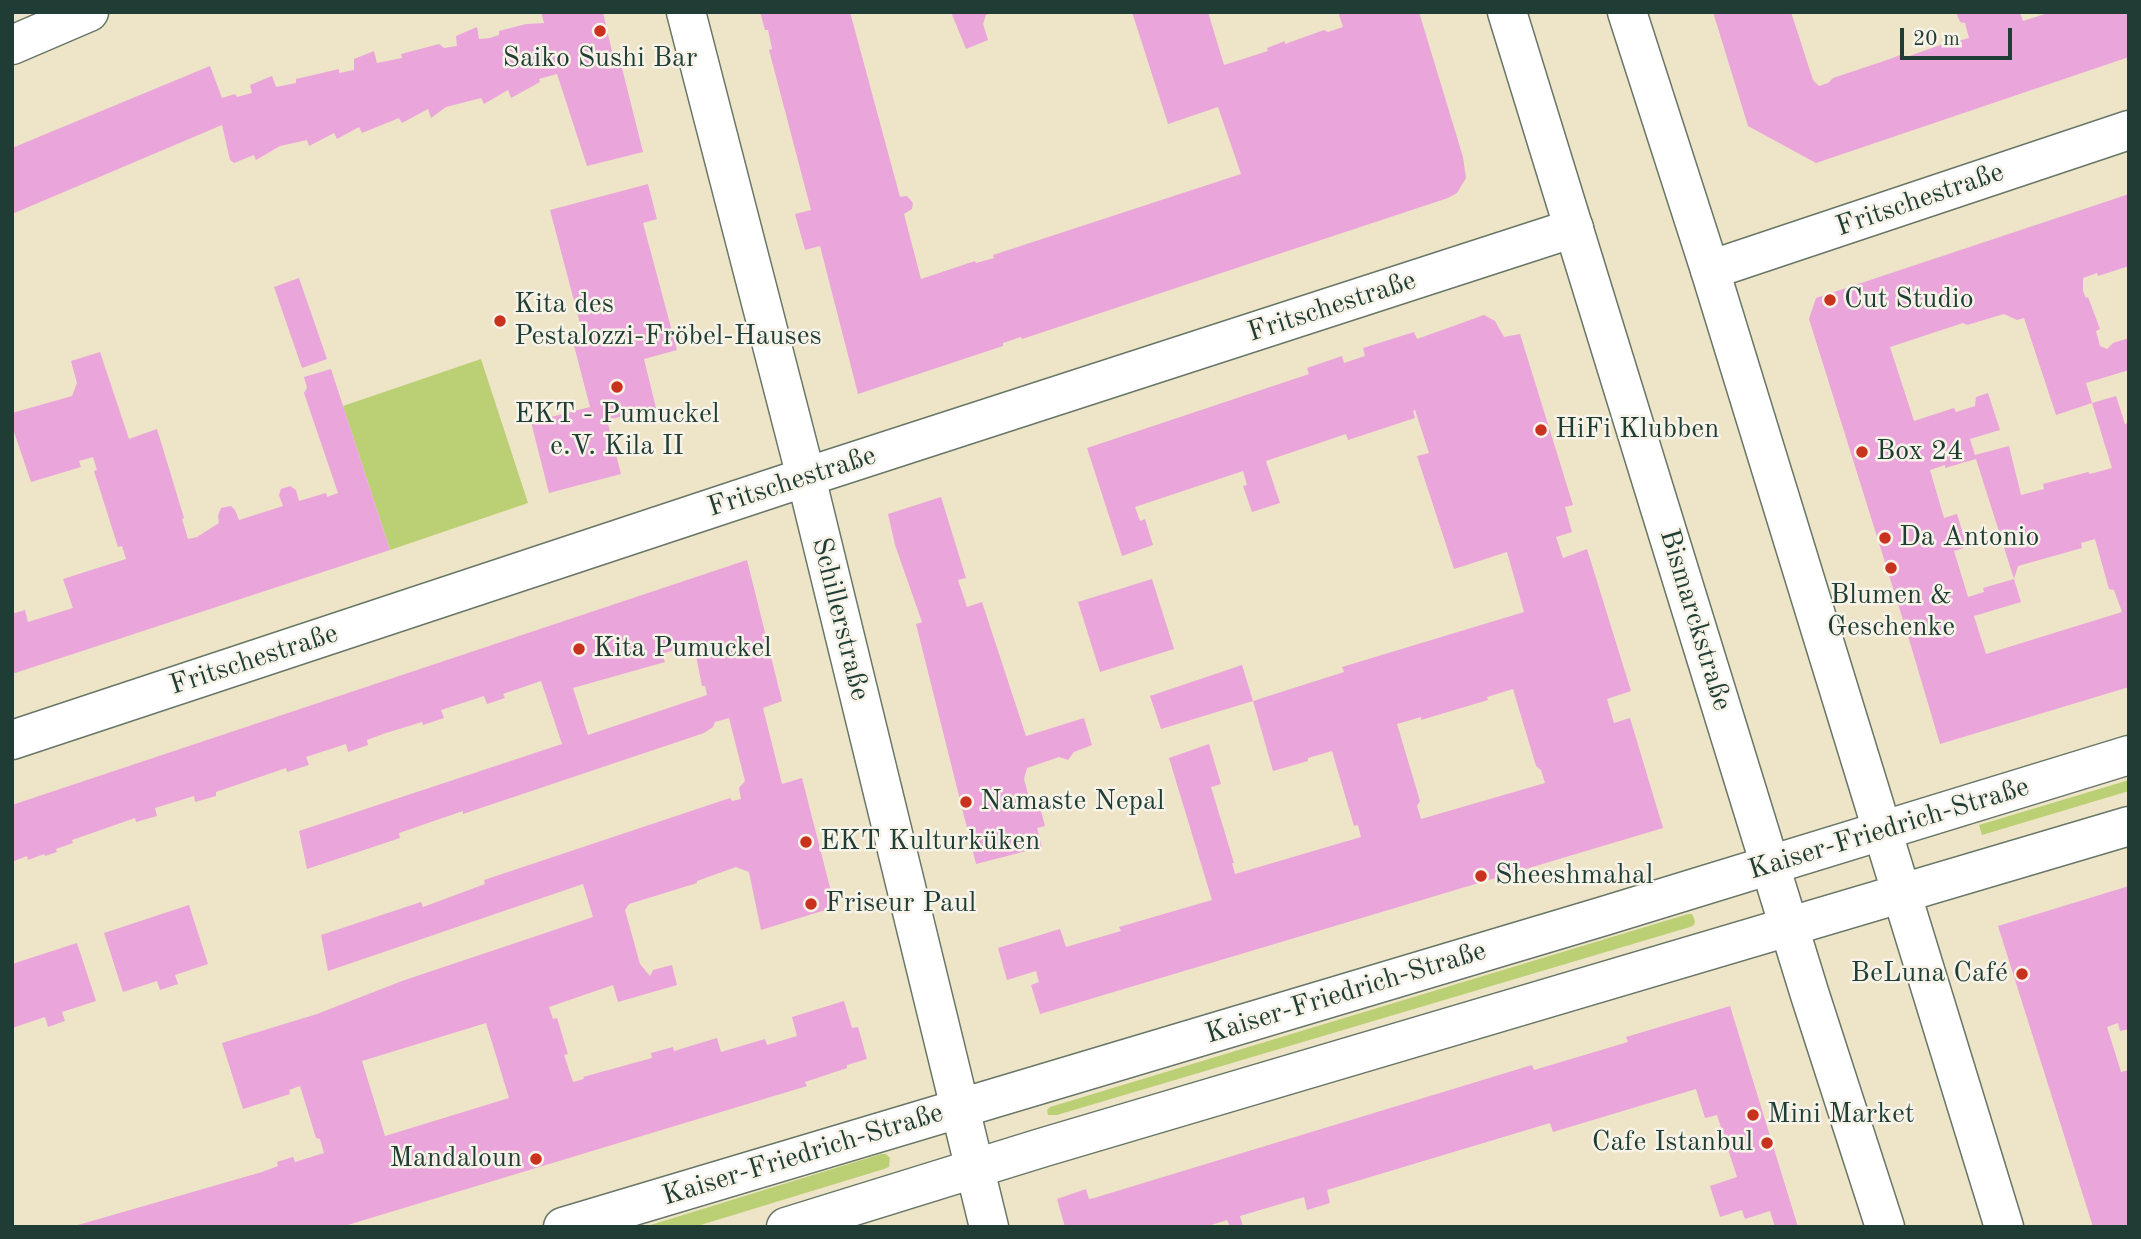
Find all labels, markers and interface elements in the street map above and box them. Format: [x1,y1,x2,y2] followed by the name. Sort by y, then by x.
[1903,14,2015,58] scale bar
[592,23,608,39] marker: Saiko Sushi Bar
[1913,29,1960,50] text: 20 m
[503,42,697,76] place label: Saiko Sushi Bar
[1832,156,2008,244] street label: Fritschestraße
[1244,264,1420,350] street label: Fritschestraße
[1844,283,1974,317] place label: Cut Studio
[514,288,822,354] place label: Kita des Pestalozzi-Fröbel-Hauses
[1822,292,1838,308] marker: Cut Studio
[492,313,508,329] marker: Kita des Pestalozzi-Fröbel-Hauses
[609,379,625,395] marker: EKT - Pumuckel e.V. Kila II
[515,398,719,464] place label: EKT - Pumuckel e.V. Kila II
[1555,413,1719,447] place label: HiFi Klubben
[1533,422,1549,438] marker: HiFi Klubben
[1876,435,1963,469] place label: Box 24
[704,439,880,525] street label: Fritschestraße
[1854,444,1870,460] marker: Box 24
[1899,521,2039,555] place label: Da Antonio
[1651,525,1739,715] street label: Bismarckstraße
[1877,530,1893,546] marker: Da Antonio
[804,534,876,704] street label: Schillerstraße
[1883,560,1899,576] marker: Blumen & Geschenke
[1827,579,1955,645] place label: Blumen & Geschenke
[166,617,342,703] street label: Fritschestraße
[593,632,772,666] place label: Kita Pumuckel
[571,641,587,657] marker: Kita Pumuckel
[1745,770,2033,888] street label: Kaiser-Friedrich-Straße
[980,785,1164,819] place label: Namaste Nepal
[958,794,974,810] marker: Namaste Nepal
[820,825,1040,859] place label: EKT Kulturküken
[798,834,814,850] marker: EKT Kulturküken
[1495,859,1653,893] place label: Sheeshmahal
[1473,868,1489,884] marker: Sheeshmahal
[825,887,976,921] place label: Friseur Paul
[803,896,819,912] marker: Friseur Paul
[1202,934,1490,1052] street label: Kaiser-Friedrich-Straße
[1851,957,2008,991] place label: BeLuna Café
[2014,966,2030,982] marker: BeLuna Café
[659,1096,947,1214] street label: Kaiser-Friedrich-Straße
[1767,1098,1915,1132] place label: Mini Market
[1745,1107,1761,1123] marker: Mini Market
[1592,1126,1753,1160] place label: Cafe Istanbul
[1759,1135,1775,1151] marker: Cafe Istanbul
[390,1142,522,1176] place label: Mandaloun
[528,1151,544,1167] marker: Mandaloun

